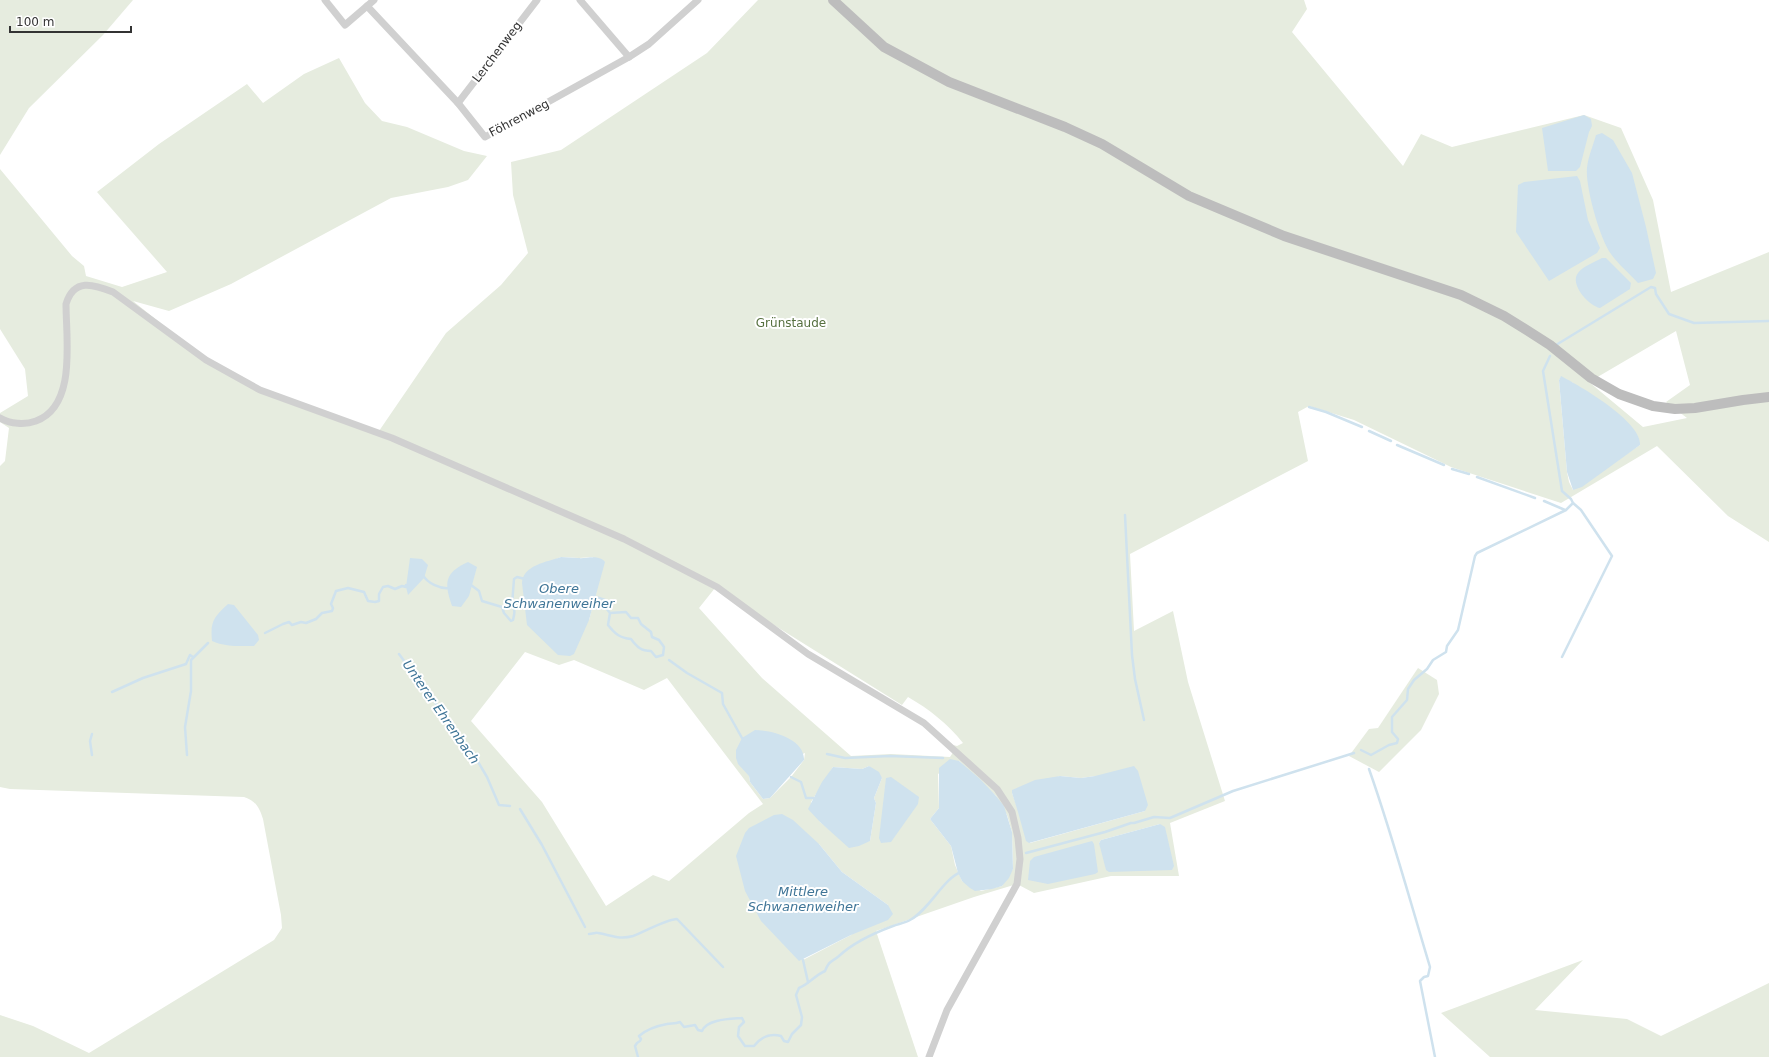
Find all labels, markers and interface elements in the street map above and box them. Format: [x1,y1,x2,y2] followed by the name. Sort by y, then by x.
[10,8,131,34] scale bar
[16,15,54,29] text: 100 m
[470,19,524,85] street label: Lerchenweg
[487,96,551,140] street label: Föhrenweg
[756,316,826,330] park label: Grünstaude
[504,581,616,611] water label: Obere Schwanenweiher
[399,657,483,767] water label: Unterer Ehrenbach
[748,884,860,914] water label: Mittlere Schwanenweiher

